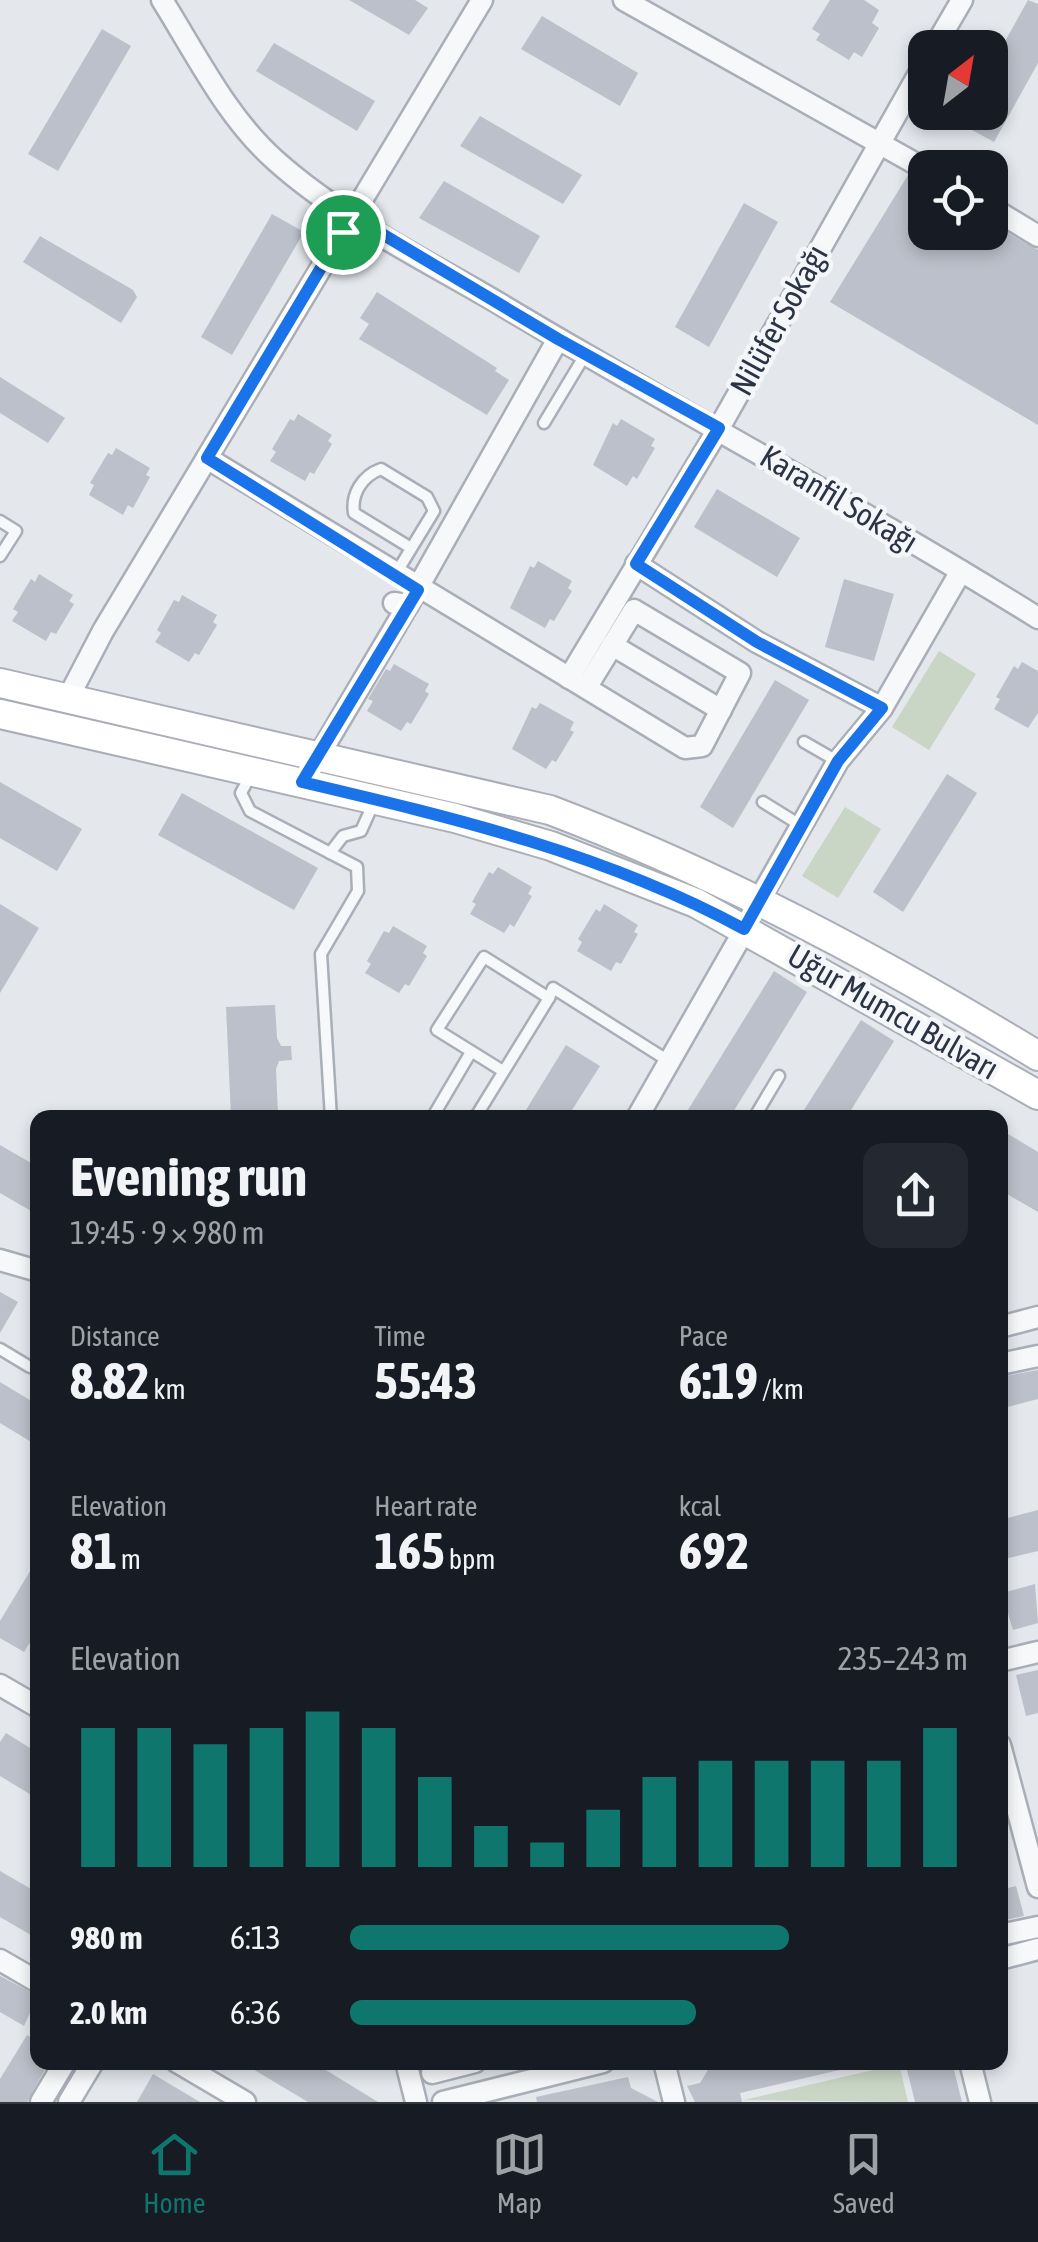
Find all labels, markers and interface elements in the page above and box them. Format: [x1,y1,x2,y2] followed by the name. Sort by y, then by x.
[908,30,1008,130] north arrow
[908,30,1008,250] map controls
[908,150,1008,250] button: locate
[301,190,386,275] pin
[316,205,371,260] icon: arrive
[722,238,835,401] street label: Nilüfer Sokağı
[754,437,925,560] street label: Karanfil Sokağı
[781,936,1005,1087] street label: Uğur Mumcu Bulvarı
[863,1143,968,1248] button: share
[70,1145,307,1208] text: Evening run
[70,1214,264,1251] text: 19:45 · 9 × 980 m
[70,1320,160,1352] text: Distance
[374,1320,425,1352] text: Time
[679,1320,728,1352] text: Pace
[70,1352,149,1410] text: 8.82
[374,1352,477,1410] text: 55:43
[679,1352,758,1410] text: 6:19
[149,1373,186,1405] text: km
[758,1373,804,1405] text: /km
[70,1490,167,1522] text: Elevation
[374,1490,477,1522] text: Heart rate
[679,1490,721,1522] text: kcal
[70,1522,117,1580] text: 81
[374,1522,445,1580] text: 165
[679,1522,749,1580] text: 692
[117,1543,141,1575] text: m
[445,1543,495,1575] text: bpm
[70,1640,181,1677] text: Elevation
[838,1640,968,1677] text: 235–243 m
[70,1919,143,1956] text: 980 m
[230,1919,281,1956] text: 6:13
[70,1994,147,2031] text: 2.0 km
[230,1994,281,2031] text: 6:36
[143,2127,205,2219] tab: Home
[492,2127,547,2219] tab: Map
[833,2127,895,2219] tab: Saved

